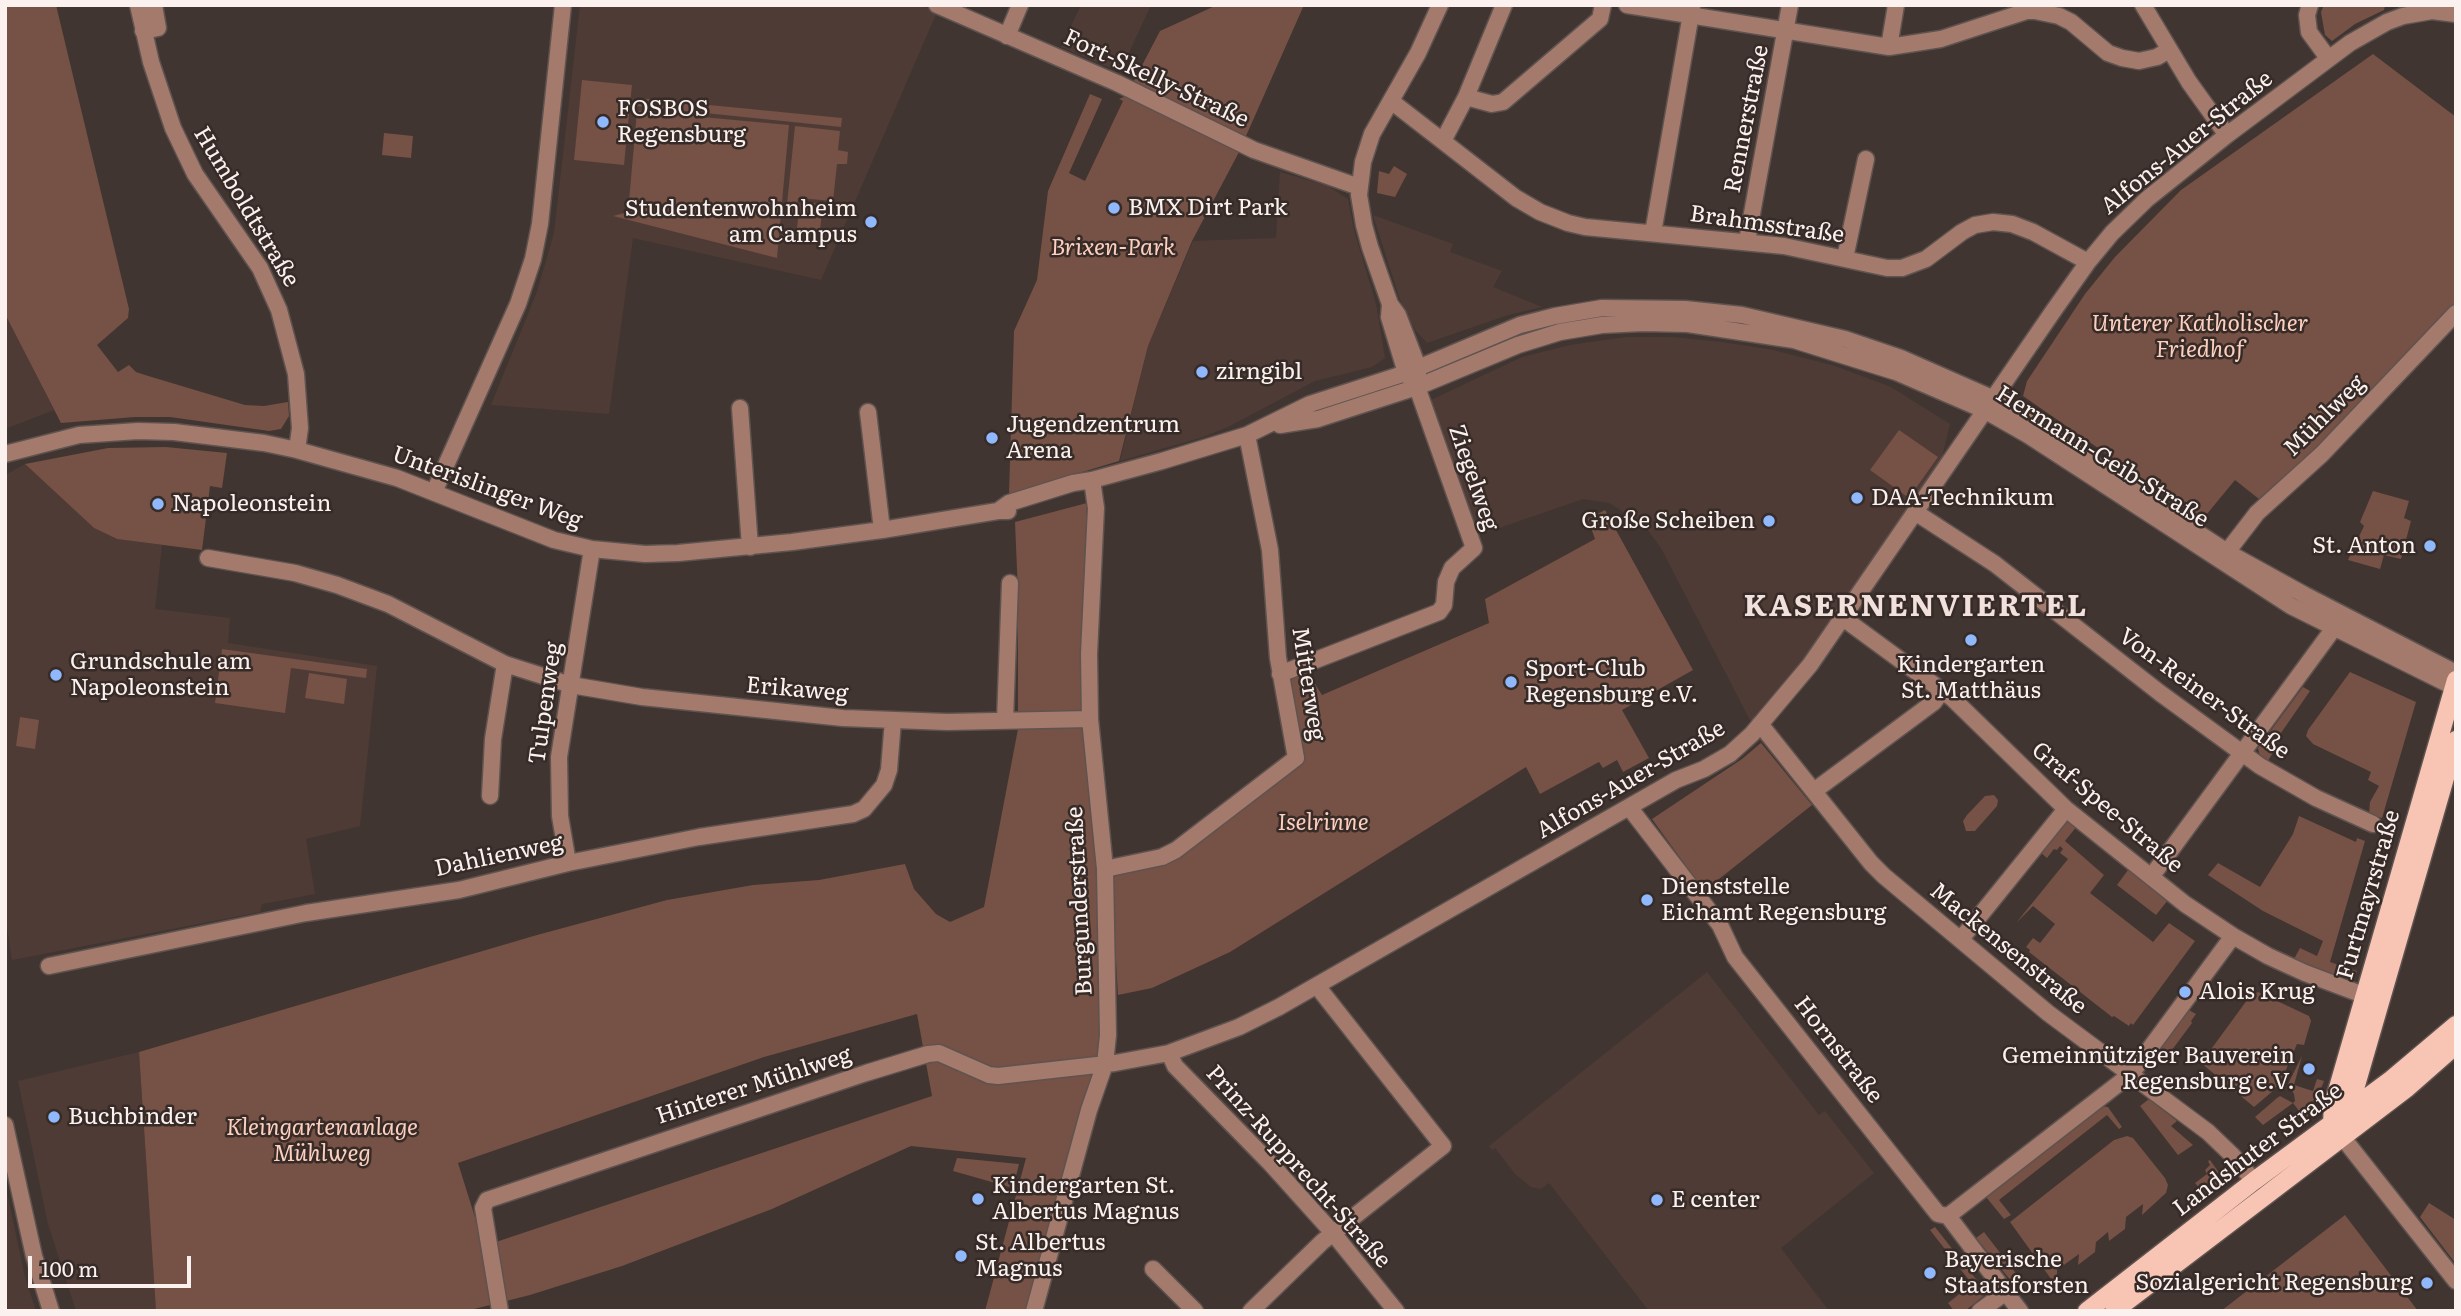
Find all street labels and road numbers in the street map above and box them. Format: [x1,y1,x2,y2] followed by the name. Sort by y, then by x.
[1059,24,1253,134] street label: Fort-Skelly-Straße
[1719,43,1775,195] street label: Rennerstraße
[2096,65,2278,221] street label: Alfons-Auer-Straße
[187,122,305,292] street label: Humboldtstraße
[1688,201,1846,249] street label: Brahmsstraße
[2279,370,2371,462] street label: Mühlweg
[1991,380,2213,534] street label: Hermann-Geib-Straße
[1442,421,1504,535] street label: Ziegelweg
[388,441,586,535] street label: Unterislinger Weg
[2113,623,2295,765] street label: Von-Reiner-Straße
[1285,625,1331,743] street label: Mitterweg
[524,640,568,766] street label: Tulpenweg
[745,672,849,708] street label: Erikaweg
[1532,715,1730,845] street label: Alfons-Auer-Straße
[2026,737,2188,879] street label: Graf-Spee-Straße
[1061,806,1099,996] street label: Burgunderstraße
[2332,807,2406,983] street label: Furtmayrstraße
[432,829,566,883] street label: Dahlienweg
[1924,877,2092,1021] street label: Mackensenstraße
[1788,991,1888,1109] street label: Hornstraße
[653,1041,855,1131] street label: Hinterer Mühlweg
[1200,1060,1396,1274] street label: Prinz-Rupprecht-Straße
[2168,1077,2348,1223] street label: Landshuter Straße

